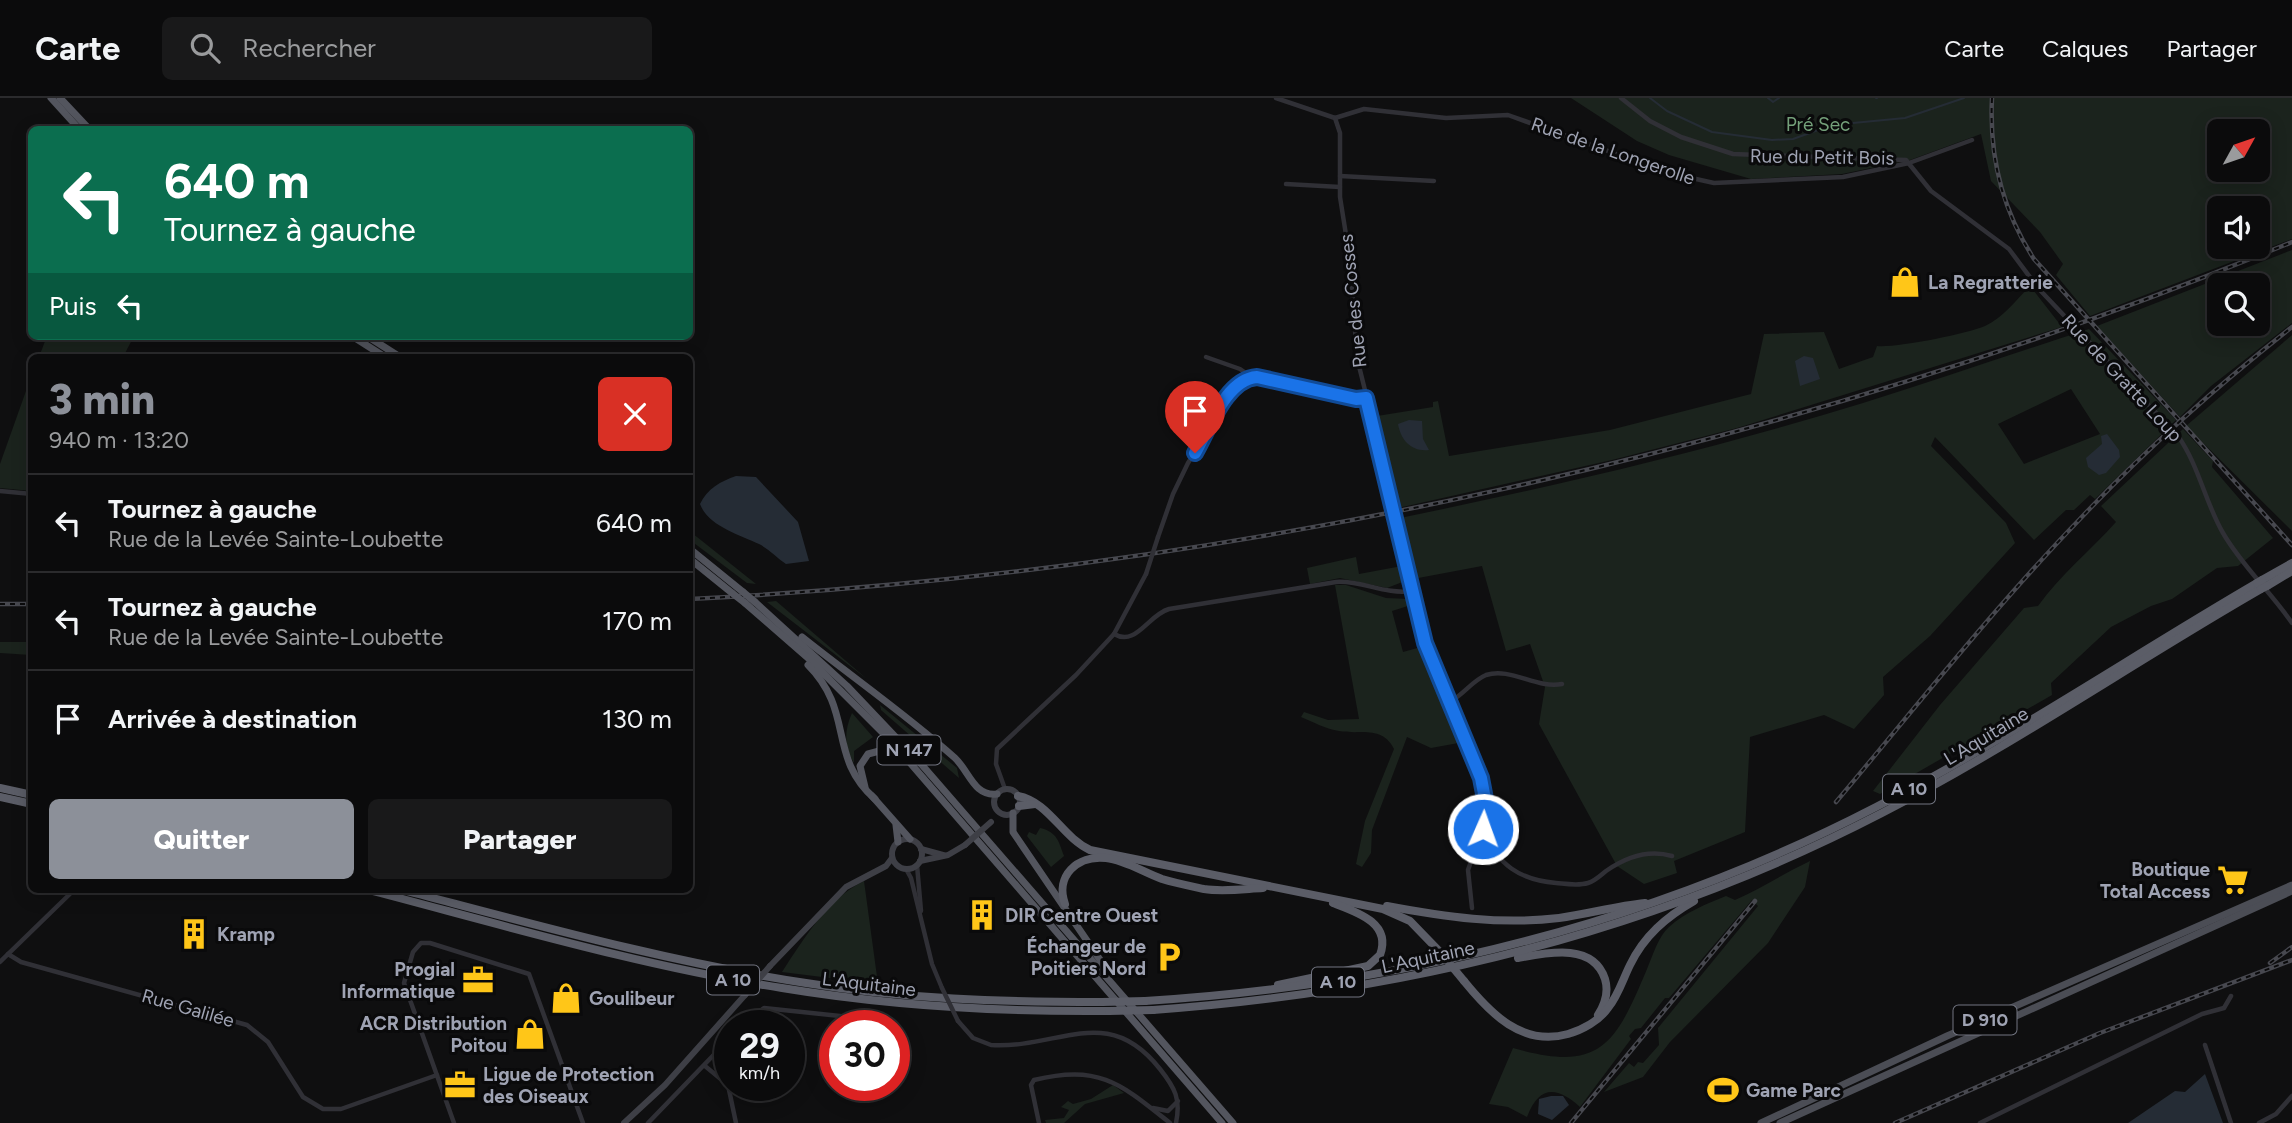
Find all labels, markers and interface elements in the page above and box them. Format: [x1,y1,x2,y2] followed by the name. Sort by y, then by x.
[162,17,652,80] search box
[35,29,120,68] text: Carte
[186,29,224,67] icon: search
[242,32,376,64] text: Rechercher
[1944,34,2004,63] text: Carte
[2042,34,2128,63] text: Calques
[2166,34,2257,63] text: Partager
[1528,112,1698,190] street label: Rue de la Longerolle
[1786,113,1850,136] park label: Pré Sec
[2207,119,2270,182] north arrow
[2207,119,2270,336] map controls
[1750,144,1895,170] street label: Rue du Petit Bois
[164,151,310,210] text: 640 m
[49,154,140,245] icon: left
[2207,196,2270,259] button: sound
[164,211,416,249] text: Tournez à gauche
[1335,233,1371,369] street label: Rue des Cosses
[1888,265,1922,299] shop icon: La Regratterie
[1928,271,2053,294] place label: La Regratterie
[2207,273,2270,336] button: search
[111,287,149,325] icon: left
[49,290,97,322] text: Puis
[2057,309,2187,447] street label: Rue de Gratte Loup
[49,374,155,425] text: 3 min
[598,377,672,451] button: close
[1165,381,1225,453] pin
[1176,392,1214,430] icon: arrive
[49,426,189,454] text: 940 m · 13:20
[108,493,317,525] text: Tournez à gauche
[49,504,87,542] icon: left
[596,507,672,539] text: 640 m
[108,525,443,553] text: Rue de la Levée Sainte-Loubette
[108,591,317,623] text: Tournez à gauche
[49,602,87,640] icon: left
[602,605,672,637] text: 170 m
[108,623,443,651] text: Rue de la Levée Sainte-Loubette
[49,700,87,738] icon: arrive
[1940,702,2032,770] street label: L'Aquitaine
[108,703,357,735] text: Arrivée à destination
[602,703,672,735] text: 130 m
[878,736,940,764] road number: N 147
[1883,774,1935,804] road number: A 10
[1446,792,1520,866] position arrow
[49,799,354,879] button: Quitter
[368,799,672,879] button: Partager
[2100,858,2210,903] place label: Boutique Total Access
[2216,863,2250,897] supermarket icon: Boutique Total Access
[965,898,999,932] building icon: DIR Centre Ouest
[1005,904,1159,927] place label: DIR Centre Ouest
[177,917,211,951] building icon: Kramp
[217,923,275,946] place label: Kramp
[1026,935,1146,980] place label: Échangeur de Poitiers Nord
[1379,936,1477,978] street label: L'Aquitaine
[1152,940,1186,974] parking icon: Échangeur de Poitiers Nord
[341,958,455,1003] place label: Progial Informatique
[461,963,495,997] office icon: Progial Informatique
[707,966,759,995] road number: A 10
[821,967,917,1001] street label: L'Aquitaine
[1312,968,1364,996] road number: A 10
[549,981,583,1015] shop icon: Goulibeur
[139,984,237,1032] street label: Rue Galilée
[589,987,674,1010] place label: Goulibeur
[1954,1006,2016,1035] road number: D 910
[819,1010,910,1101] speed limit sign: 30
[360,1012,507,1057] place label: ACR Distribution Poitou
[513,1017,547,1051] shop icon: ACR Distribution Poitou
[739,1025,780,1067] text: 29
[739,1062,780,1084] text: km/h
[483,1063,654,1108] place label: Ligue de Protection des Oiseaux
[443,1068,477,1102] office icon: Ligue de Protection des Oiseaux
[1706,1073,1740,1107] sports icon: Game Parc
[1746,1079,1841,1102] place label: Game Parc

